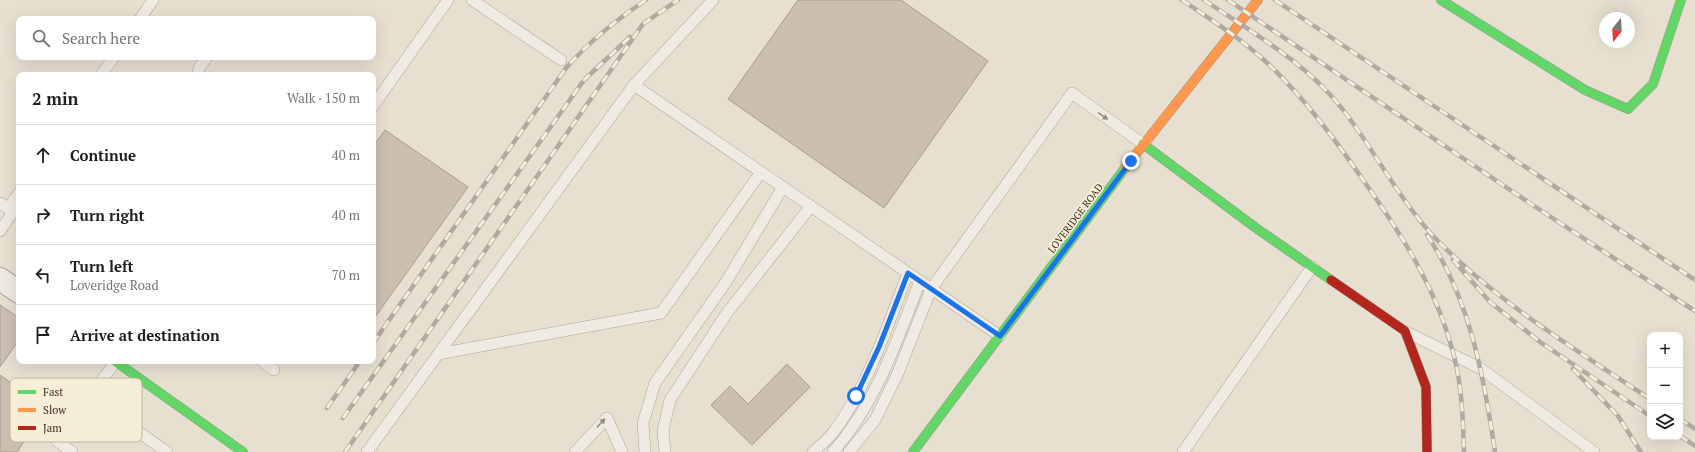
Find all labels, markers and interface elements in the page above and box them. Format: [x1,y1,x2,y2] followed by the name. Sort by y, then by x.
[1599,12,1635,48] north arrow
[16,16,376,60] search box
[30,27,52,49] icon: search
[62,28,140,48] text: Search here
[32,87,79,110] text: 2 min
[287,89,360,107] text: Walk · 150 m
[1098,112,1109,120] one-way arrow
[32,144,54,166] icon: ahead
[70,145,136,165] text: Continue
[332,146,360,164] text: 40 m
[1122,152,1140,170] route end
[1045,181,1106,256] street label: LOVERIDGE ROAD
[32,204,54,226] icon: right
[70,205,145,225] text: Turn right
[332,206,360,224] text: 40 m
[70,256,134,276] text: Turn left
[32,264,54,286] icon: left
[332,266,360,284] text: 70 m
[70,276,159,294] text: Loveridge Road
[32,324,54,346] icon: arrive
[70,325,220,345] text: Arrive at destination
[1647,332,1683,440] map controls
[1647,332,1683,368] button: +
[1647,368,1683,404] button: −
[10,378,142,442] legend
[43,385,63,399] text: Fast
[847,387,865,405] route start
[43,403,67,417] text: Slow
[1647,404,1683,440] button: layers
[597,418,606,429] one-way arrow
[43,421,62,435] text: Jam

